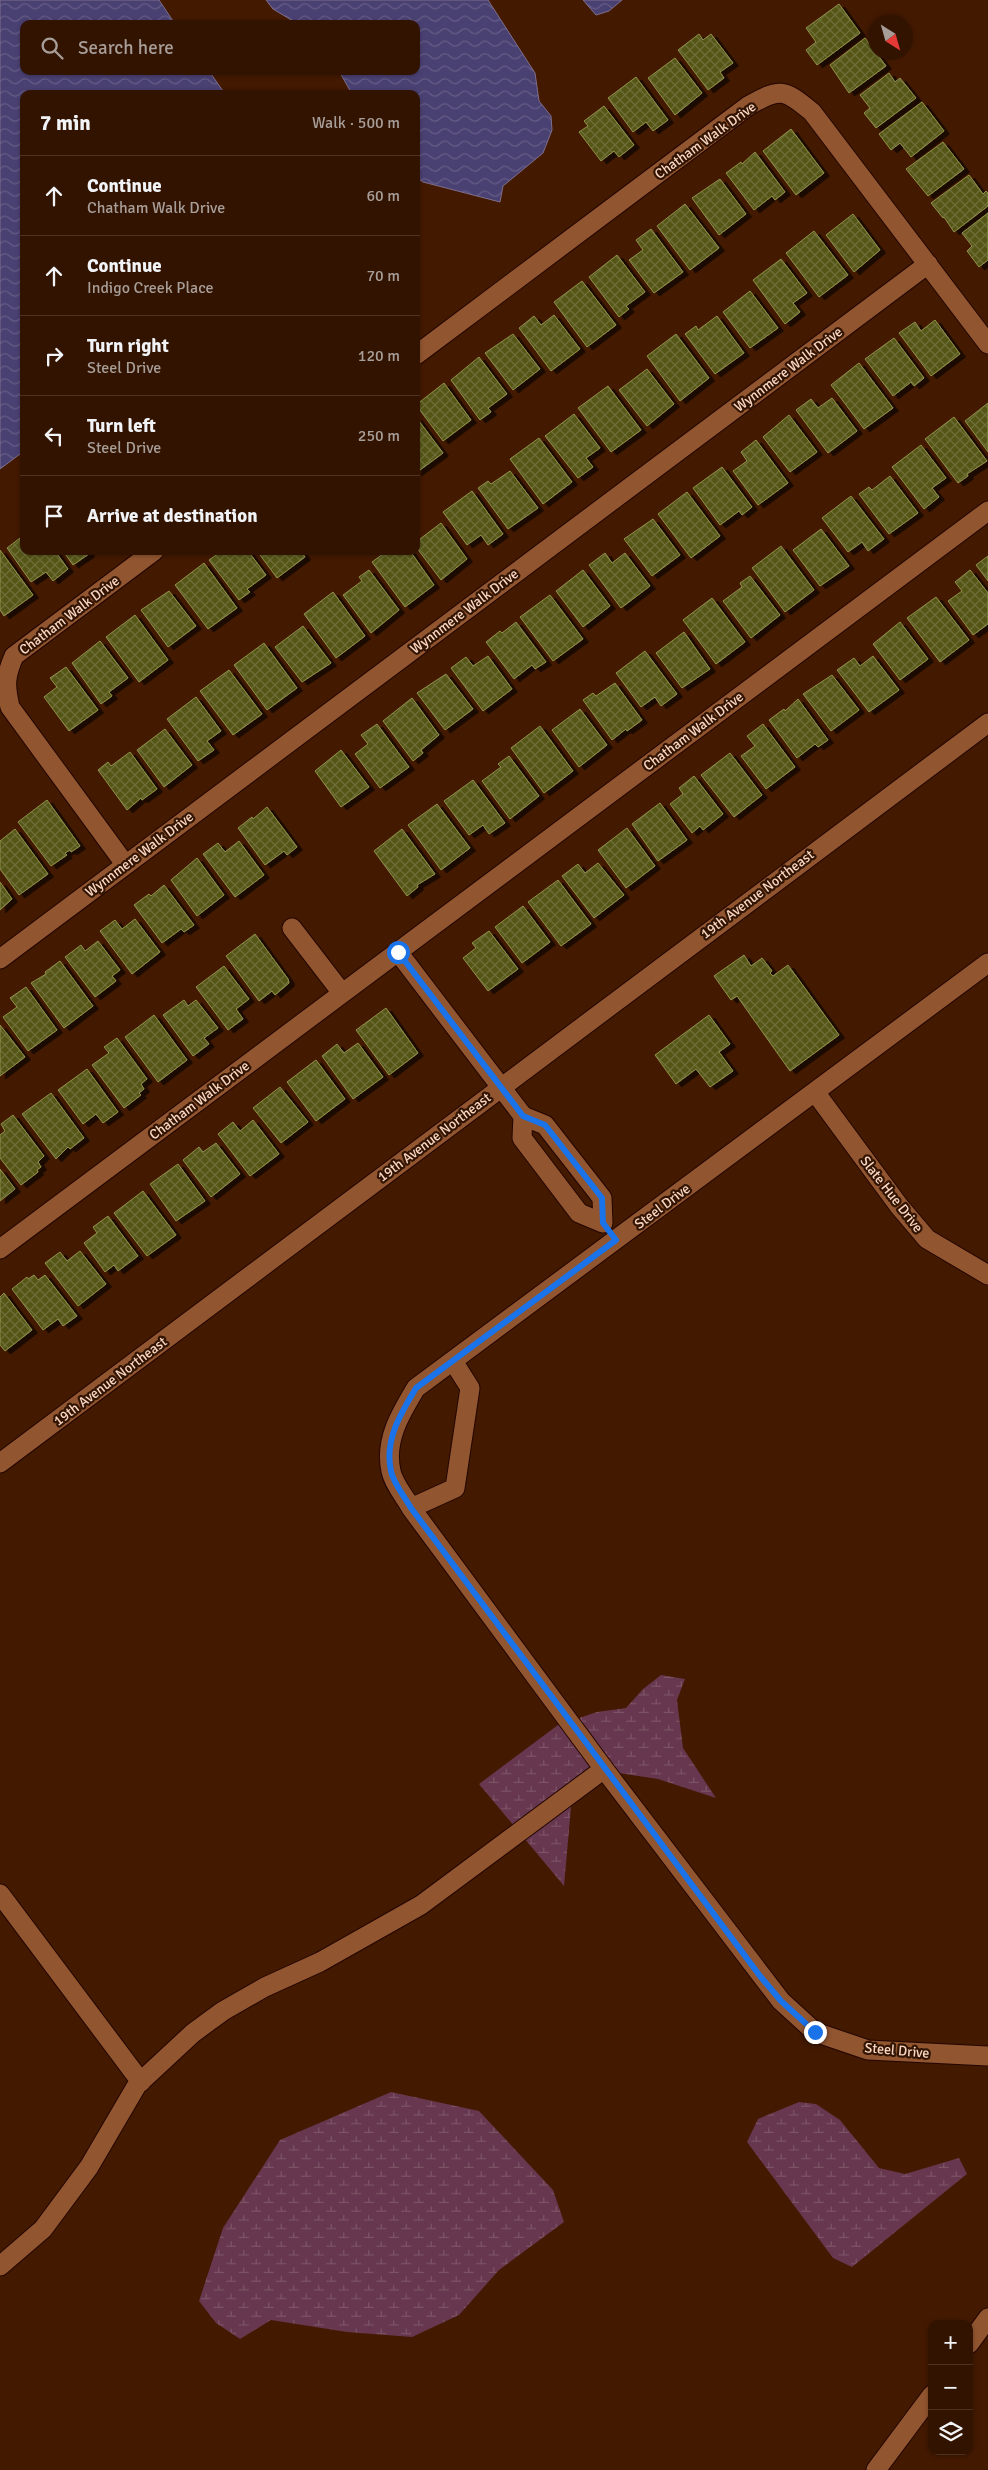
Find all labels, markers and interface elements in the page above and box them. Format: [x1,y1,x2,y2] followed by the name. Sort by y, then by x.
[868,15,913,60] north arrow
[20,20,420,75] search box
[38,34,66,62] icon: search
[78,36,174,60] text: Search here
[651,98,759,183] street label: Chatham Walk Drive
[40,110,91,136] text: 7 min
[312,113,400,133] text: Walk · 500 m
[87,174,162,198] text: Continue
[40,182,68,210] icon: ahead
[366,186,400,206] text: 60 m
[87,198,225,218] text: Chatham Walk Drive
[87,254,162,278] text: Continue
[40,262,68,290] icon: ahead
[366,266,400,286] text: 70 m
[87,278,214,298] text: Indigo Creek Place
[731,323,846,416] street label: Wynnmere Walk Drive
[87,334,169,358] text: Turn right
[40,342,68,370] icon: right
[358,346,400,366] text: 120 m
[87,358,161,378] text: Steel Drive
[87,414,156,438] text: Turn left
[40,422,68,450] icon: left
[358,426,400,446] text: 250 m
[87,438,161,458] text: Steel Drive
[40,502,68,530] icon: arrive
[87,504,258,528] text: Arrive at destination
[407,565,522,658] street label: Wynnmere Walk Drive
[16,572,123,659] street label: Chatham Walk Drive
[640,688,747,775] street label: Chatham Walk Drive
[82,808,197,901] street label: Wynnmere Walk Drive
[697,846,817,943] street label: 19th Avenue Northeast
[387,941,410,964] route start
[146,1057,253,1144] street label: Chatham Walk Drive
[374,1089,494,1186] street label: 19th Avenue Northeast
[857,1153,927,1236] street label: Slate Hue Drive
[631,1180,693,1233] street label: Steel Drive
[50,1333,170,1430] street label: 19th Avenue Northeast
[804,2021,827,2044] route end
[864,2039,930,2062] street label: Steel Drive
[928,2320,973,2455] map controls
[928,2320,973,2365] button: +
[928,2365,973,2410] button: −
[928,2410,973,2455] button: layers

